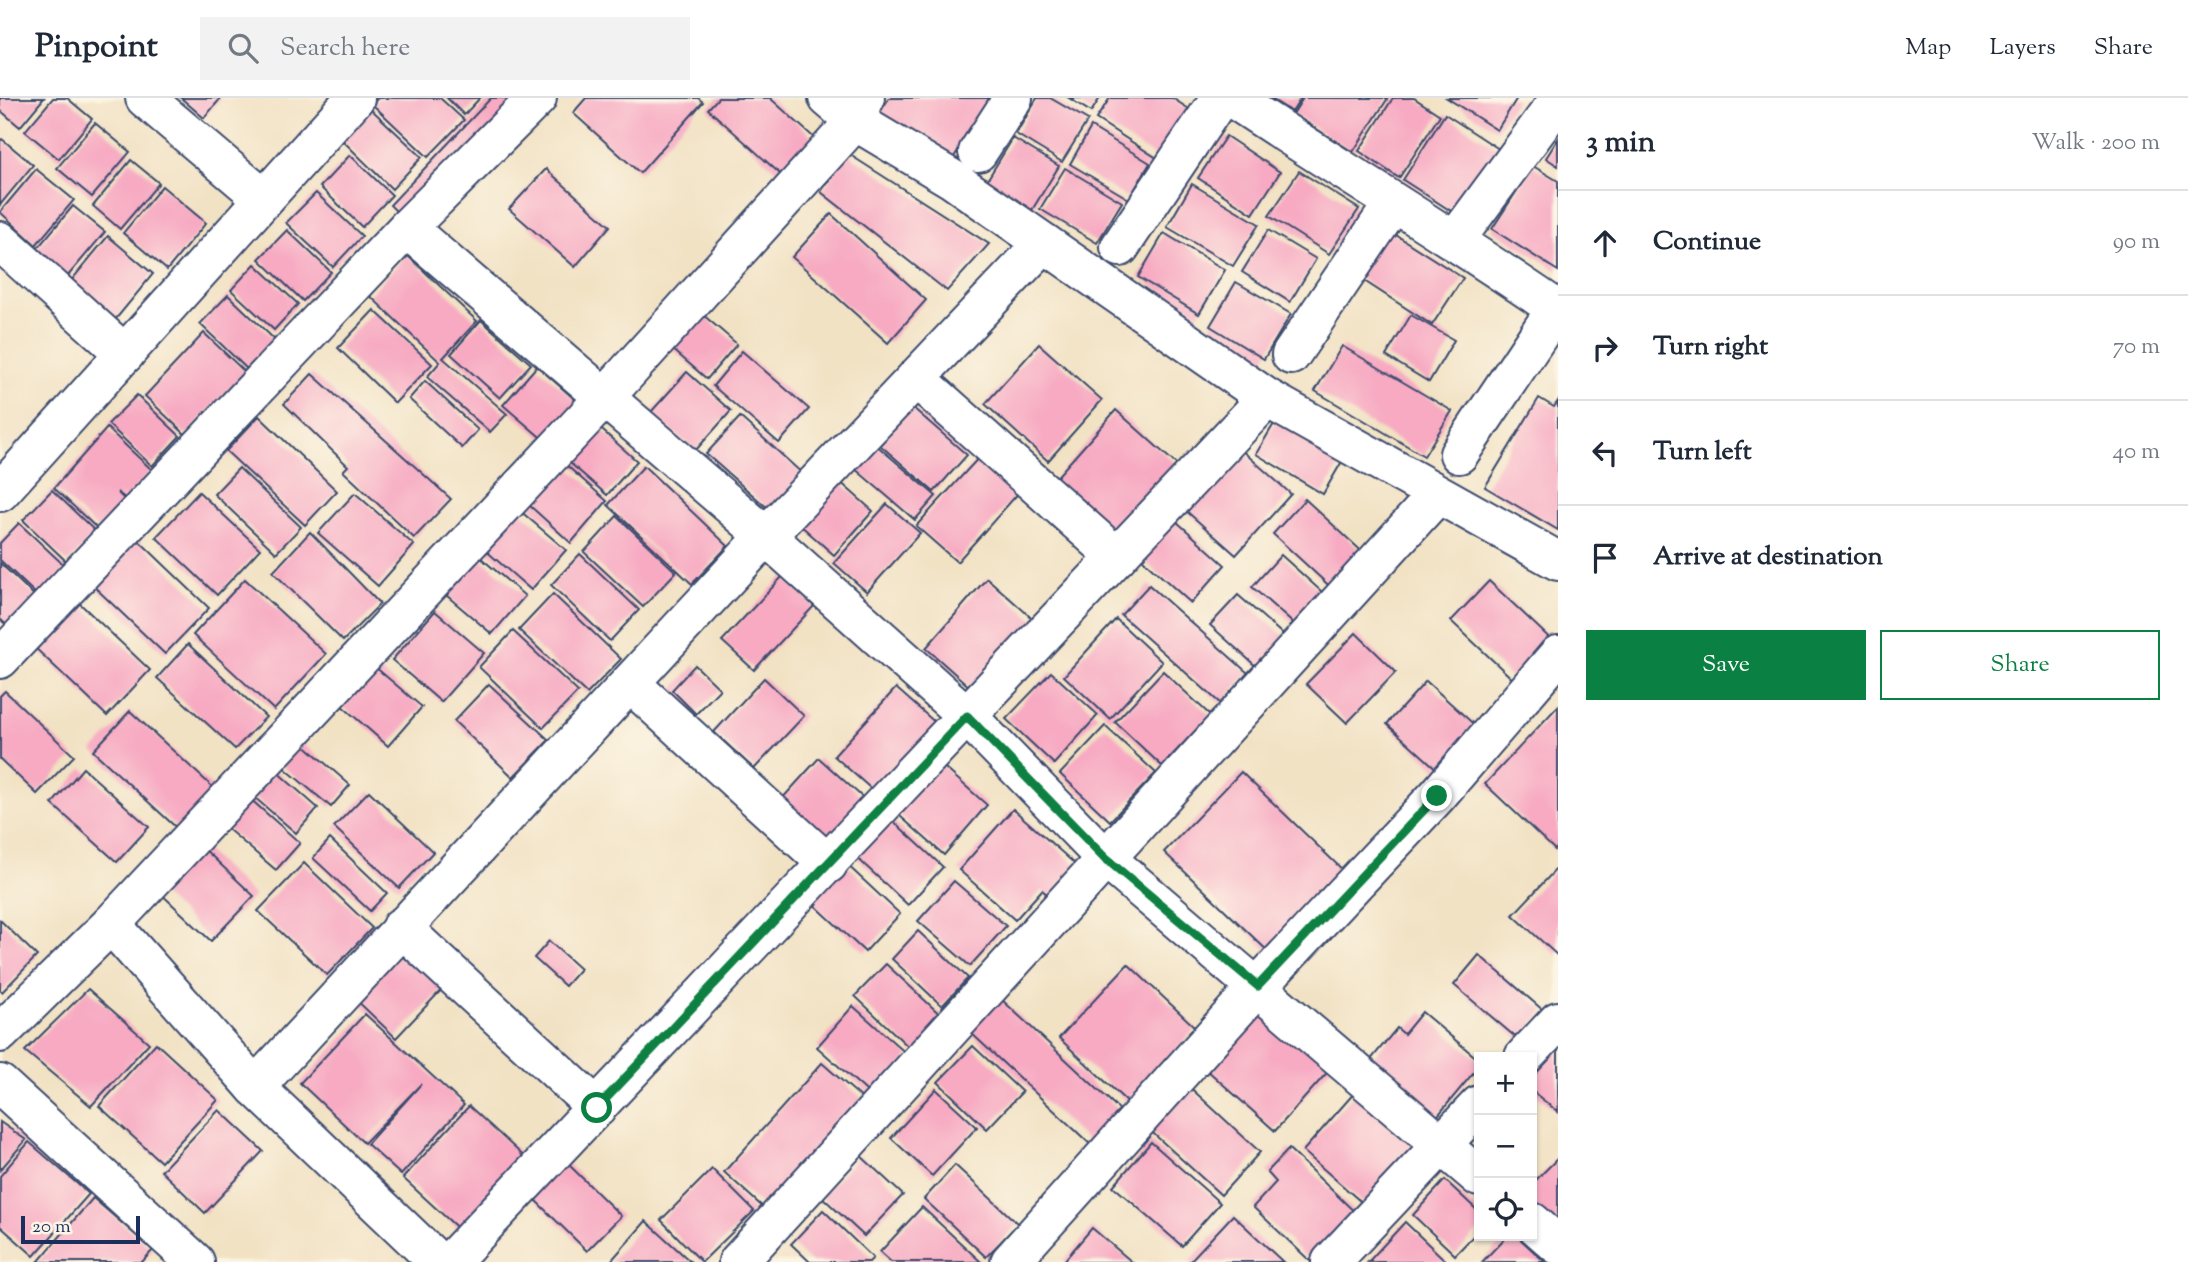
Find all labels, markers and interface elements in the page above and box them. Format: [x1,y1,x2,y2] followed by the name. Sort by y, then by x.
[200,17,690,80] search box
[35,24,158,72] text: Pinpoint
[224,29,262,67] icon: search
[280,30,410,67] text: Search here
[1905,31,1951,65] text: Map
[1989,31,2056,65] text: Layers
[2094,31,2153,65] text: Share
[1586,122,1656,165] text: 3 min
[2031,127,2160,160] text: Walk · 200 m
[1586,224,1624,262] icon: ahead
[1653,224,1761,261] text: Continue
[2113,226,2160,259] text: 90 m
[1586,329,1624,367] icon: right
[1653,329,1768,366] text: Turn right
[2113,331,2160,364] text: 70 m
[1586,434,1624,472] icon: left
[1653,434,1752,471] text: Turn left
[2113,436,2160,469] text: 40 m
[1586,539,1624,577] icon: arrive
[1653,539,1883,576] text: Arrive at destination
[1586,630,1866,700] button: Save
[1880,630,2160,700] button: Share
[1421,780,1452,811] route end
[1474,1052,1537,1241] map controls
[1474,1052,1537,1115] button: +
[581,1092,612,1123] route start
[1474,1115,1537,1178] button: −
[1474,1178,1537,1241] button: locate
[21,1213,140,1245] scale bar
[32,1214,71,1241] text: 20 m

